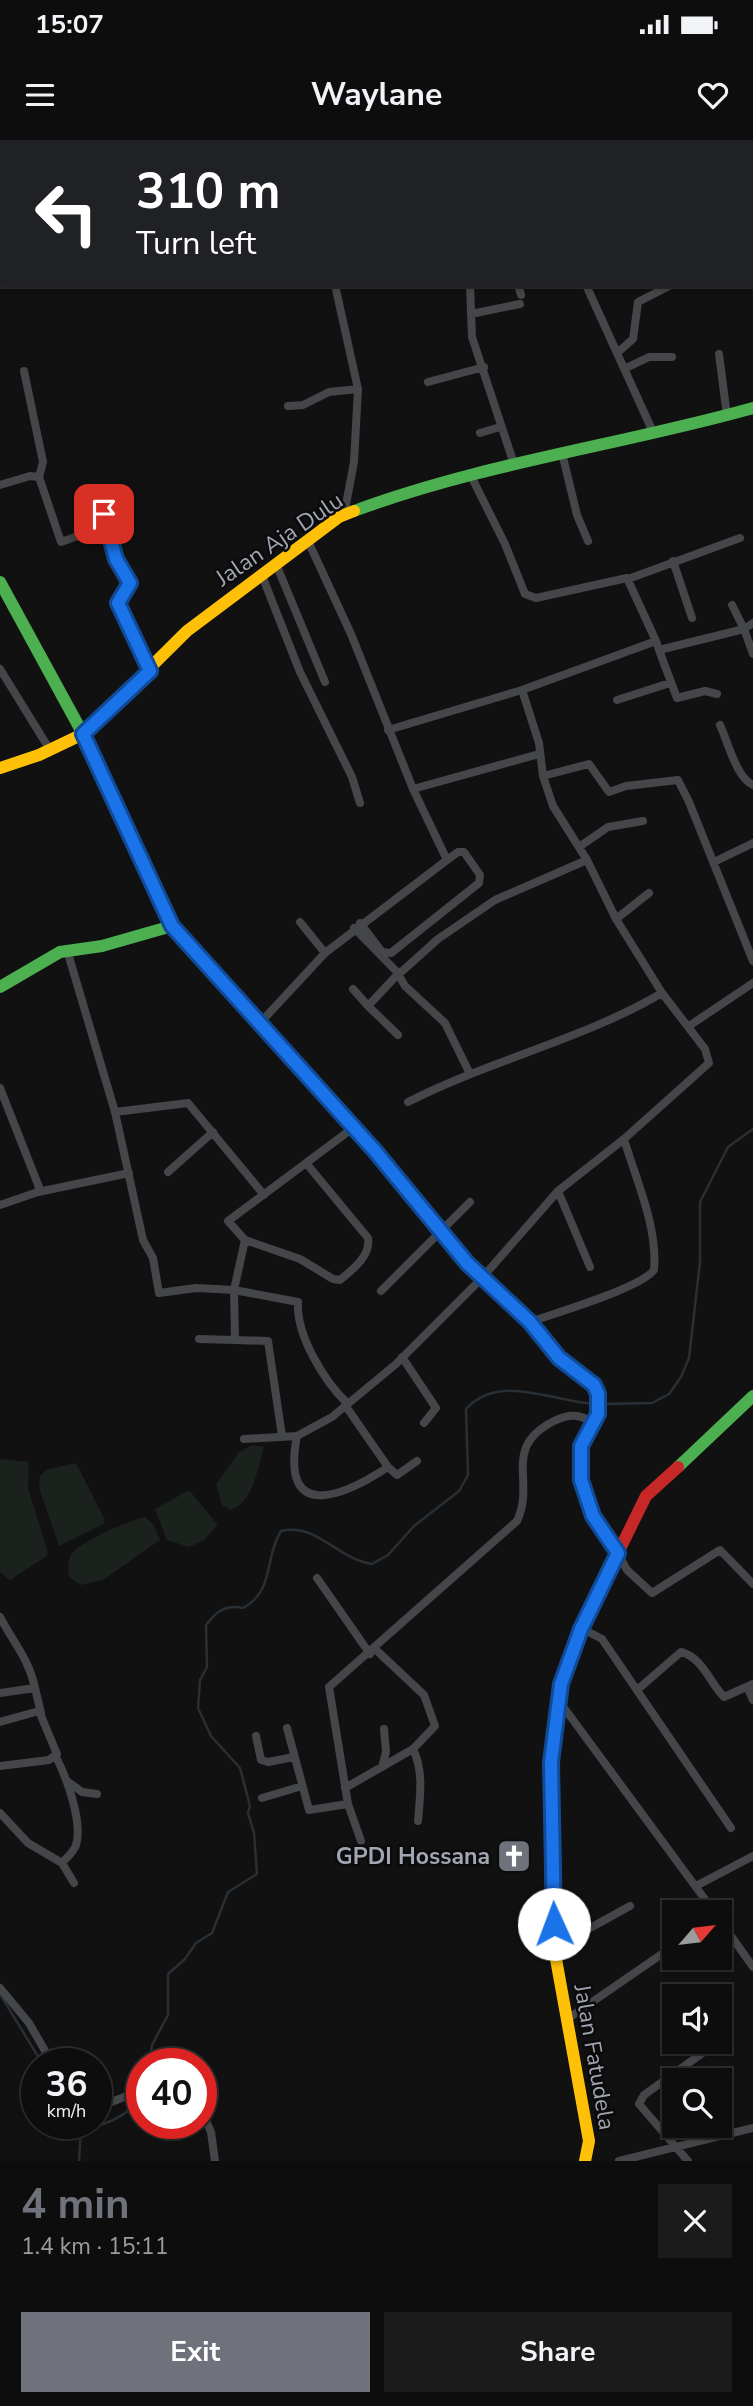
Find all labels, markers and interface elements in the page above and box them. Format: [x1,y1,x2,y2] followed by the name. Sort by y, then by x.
[35,7,104,42] text: 15:07
[311,73,442,116] text: Waylane
[21,76,59,114] icon: menu
[694,76,732,114] icon: heart
[136,158,280,225] text: 310 m
[21,168,112,259] icon: left
[136,222,256,265] text: Turn left
[74,484,134,544] pin
[209,485,349,594] street label: Jalan Aja Dulu
[85,495,123,533] icon: arrive
[495,1837,533,1875] church icon: GPDI Hossana
[336,1841,490,1872] place label: GPDI Hossana
[517,1887,591,1961] position arrow
[662,1900,732,1970] north arrow
[662,1900,732,2138] map controls
[566,1981,623,2132] street label: Jalan Fatudela
[662,1984,732,2054] button: sound
[126,2048,217,2139] speed limit sign: 40
[45,2061,88,2108] text: 36
[662,2068,732,2138] button: search
[47,2099,86,2123] text: km/h
[21,2176,130,2233] text: 4 min
[658,2184,732,2258] button: close
[21,2231,168,2262] text: 1.4 km · 15:11
[21,2312,370,2392] button: Exit
[384,2312,732,2392] button: Share

